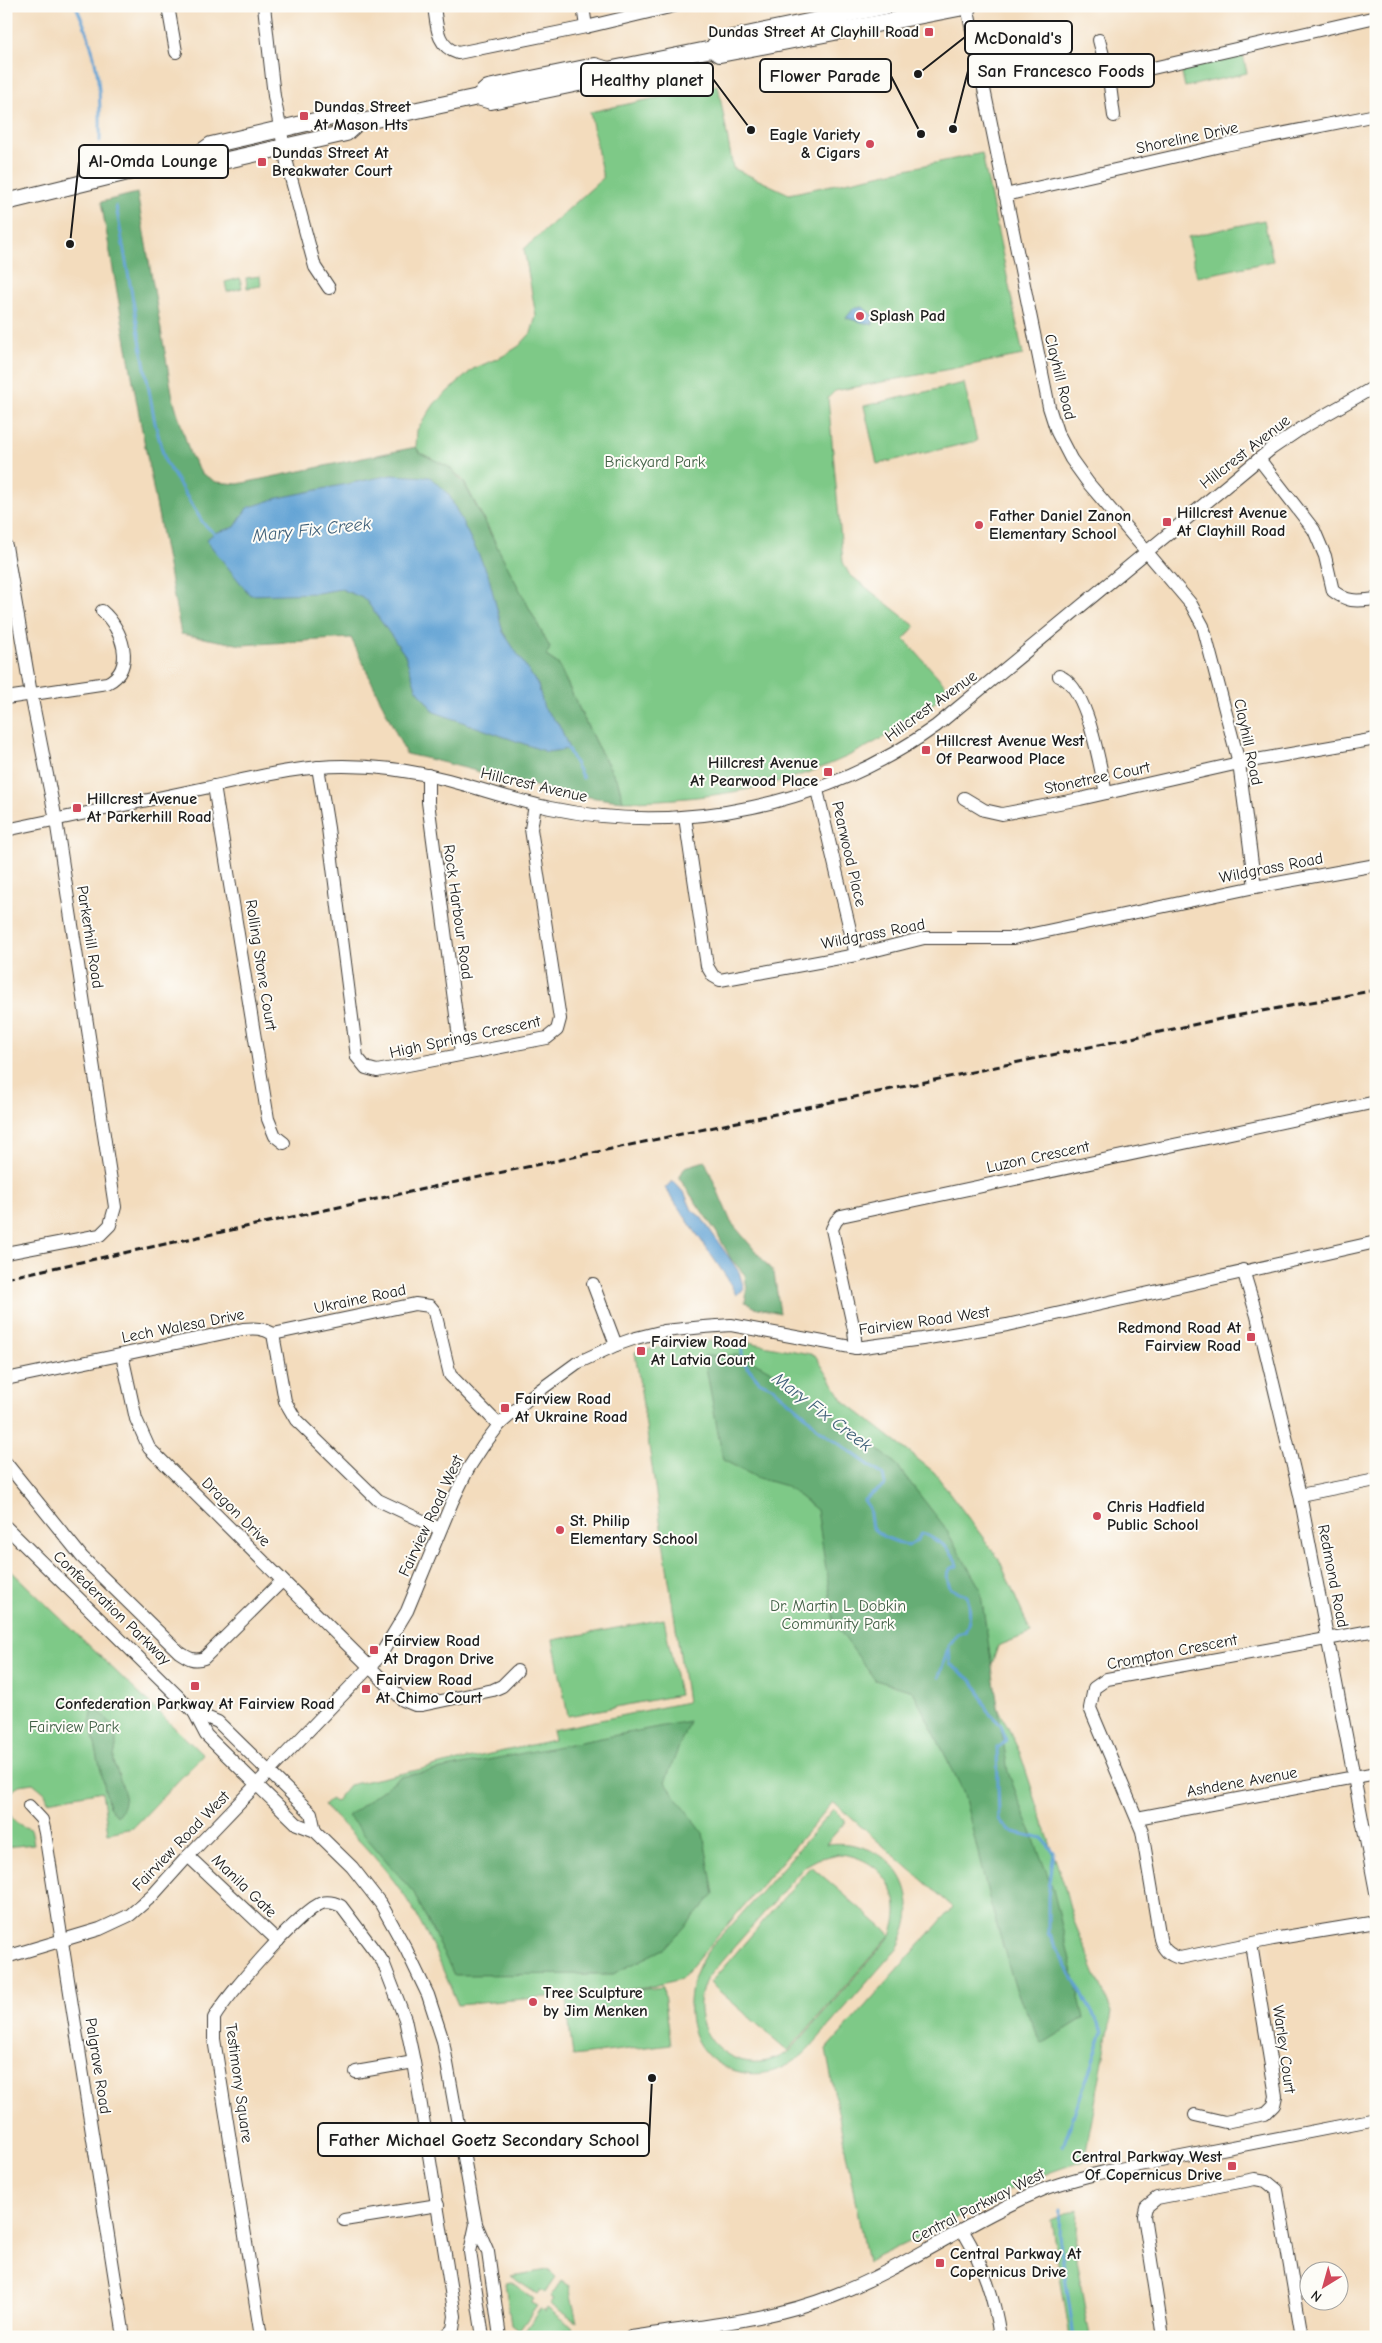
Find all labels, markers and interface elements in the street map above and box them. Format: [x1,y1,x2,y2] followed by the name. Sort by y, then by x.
[965,21,1072,54] callout: McDonald's
[708,23,919,41] place label: Dundas Street At Clayhill Road
[923,26,935,38] marker: Dundas Street At Clayhill Road
[974,28,1062,49] text: McDonald's
[968,54,1154,87] callout: San Francesco Foods
[760,59,891,92] callout: Flower Parade
[978,61,1145,82] text: San Francesco Foods
[581,63,713,96] callout: Healthy planet
[770,66,881,87] text: Flower Parade
[591,70,704,91] text: Healthy planet
[314,98,412,134] place label: Dundas Street At Mason Hts
[298,110,310,122] marker: Dundas Street At Mason Hts
[1134,118,1240,158] street label: Shoreline Drive
[769,126,861,162] place label: Eagle Variety & Cigars
[864,138,876,150] marker: Eagle Variety & Cigars
[272,144,393,180] place label: Dundas Street At Breakwater Court
[79,145,228,178] callout: Al-Omda Lounge
[89,151,217,172] text: Al-Omda Lounge
[256,156,268,168] marker: Dundas Street At Breakwater Court
[870,307,945,325] place label: Splash Pad
[854,310,866,322] marker: Splash Pad
[1041,332,1079,422] street label: Clayhill Road
[1196,411,1294,493] street label: Hillcrest Avenue
[605,453,706,471] park label: Brickyard Park
[1177,504,1287,540] place label: Hillcrest Avenue At Clayhill Road
[989,507,1131,543] place label: Father Daniel Zanon Elementary School
[251,513,373,547] water label: Mary Fix Creek
[1161,516,1173,528] marker: Hillcrest Avenue At Clayhill Road
[973,519,985,531] marker: Father Daniel Zanon Elementary School
[882,667,980,745] street label: Hillcrest Avenue
[1230,697,1266,787] street label: Clayhill Road
[936,732,1085,768] place label: Hillcrest Avenue West Of Pearwood Place
[920,744,932,756] marker: Hillcrest Avenue West Of Pearwood Place
[690,754,818,790] place label: Hillcrest Avenue At Pearwood Place
[1042,758,1152,798] street label: Stonetree Court
[479,764,589,806] street label: Hillcrest Avenue
[822,766,834,778] marker: Hillcrest Avenue At Pearwood Place
[87,790,212,826] place label: Hillcrest Avenue At Parkerhill Road
[828,800,870,908] street label: Pearwood Place
[71,802,83,814] marker: Hillcrest Avenue At Parkerhill Road
[440,843,476,981] street label: Rock Harbour Road
[1218,849,1324,887] street label: Wildgrass Road
[73,884,107,990] street label: Parkerhill Road
[242,898,280,1032] street label: Rolling Stone Court
[820,915,926,953] street label: Wildgrass Road
[388,1012,543,1062] street label: High Springs Crescent
[985,1137,1092,1177] street label: Luzon Crescent
[312,1280,408,1318] street label: Ukraine Road
[858,1303,991,1339] street label: Fairview Road West
[120,1305,246,1347] street label: Lech Walesa Drive
[1118,1319,1242,1355] place label: Redmond Road At Fairview Road
[1245,1331,1257,1343] marker: Redmond Road At Fairview Road
[651,1333,755,1369] place label: Fairview Road At Latvia Court
[635,1345,647,1357] marker: Fairview Road At Latvia Court
[767,1367,876,1456] water label: Mary Fix Creek
[515,1390,628,1426] place label: Fairview Road At Ukraine Road
[499,1402,511,1414] marker: Fairview Road At Ukraine Road
[395,1452,467,1579] street label: Fairview Road West
[198,1474,274,1550] street label: Dragon Drive
[1107,1498,1205,1534] place label: Chris Hadfield Public School
[1091,1510,1103,1522] marker: Chris Hadfield Public School
[570,1512,698,1548] place label: St. Philip Elementary School
[1314,1523,1352,1629] street label: Redmond Road
[554,1524,566,1536] marker: St. Philip Elementary School
[50,1547,175,1669] street label: Confederation Parkway
[770,1597,906,1633] park label: Dr. Martin L. Dobkin Community Park
[1105,1630,1239,1673] street label: Crompton Crescent
[384,1632,494,1668] place label: Fairview Road At Dragon Drive
[368,1644,380,1656] marker: Fairview Road At Dragon Drive
[376,1671,483,1707] place label: Fairview Road At Chimo Court
[189,1680,201,1692] marker: Confederation Parkway At Fairview Road
[360,1683,372,1695] marker: Fairview Road At Chimo Court
[55,1695,335,1713] place label: Confederation Parkway At Fairview Road
[29,1718,119,1736] park label: Fairview Park
[1185,1763,1299,1801] street label: Ashdene Avenue
[129,1787,234,1895] street label: Fairview Road West
[208,1851,280,1921] street label: Manila Gate
[543,1984,648,2020] place label: Tree Sculpture by Jim Menken
[527,1996,539,2008] marker: Tree Sculpture by Jim Menken
[1269,2004,1299,2095] street label: Warley Court
[82,2017,114,2115] street label: Palgrave Road
[222,2022,256,2144] street label: Testimony Square
[318,2123,649,2156] callout: Father Michael Goetz Secondary School
[328,2130,640,2151] text: Father Michael Goetz Secondary School
[1072,2148,1223,2184] place label: Central Parkway West Of Copernicus Drive
[1226,2160,1238,2172] marker: Central Parkway West Of Copernicus Drive
[908,2164,1048,2247] street label: Central Parkway West
[950,2245,1082,2281] place label: Central Parkway At Copernicus Drive
[934,2257,946,2269] marker: Central Parkway At Copernicus Drive
[1300,2260,1350,2310] north arrow
[1308,2286,1325,2306] text: N

